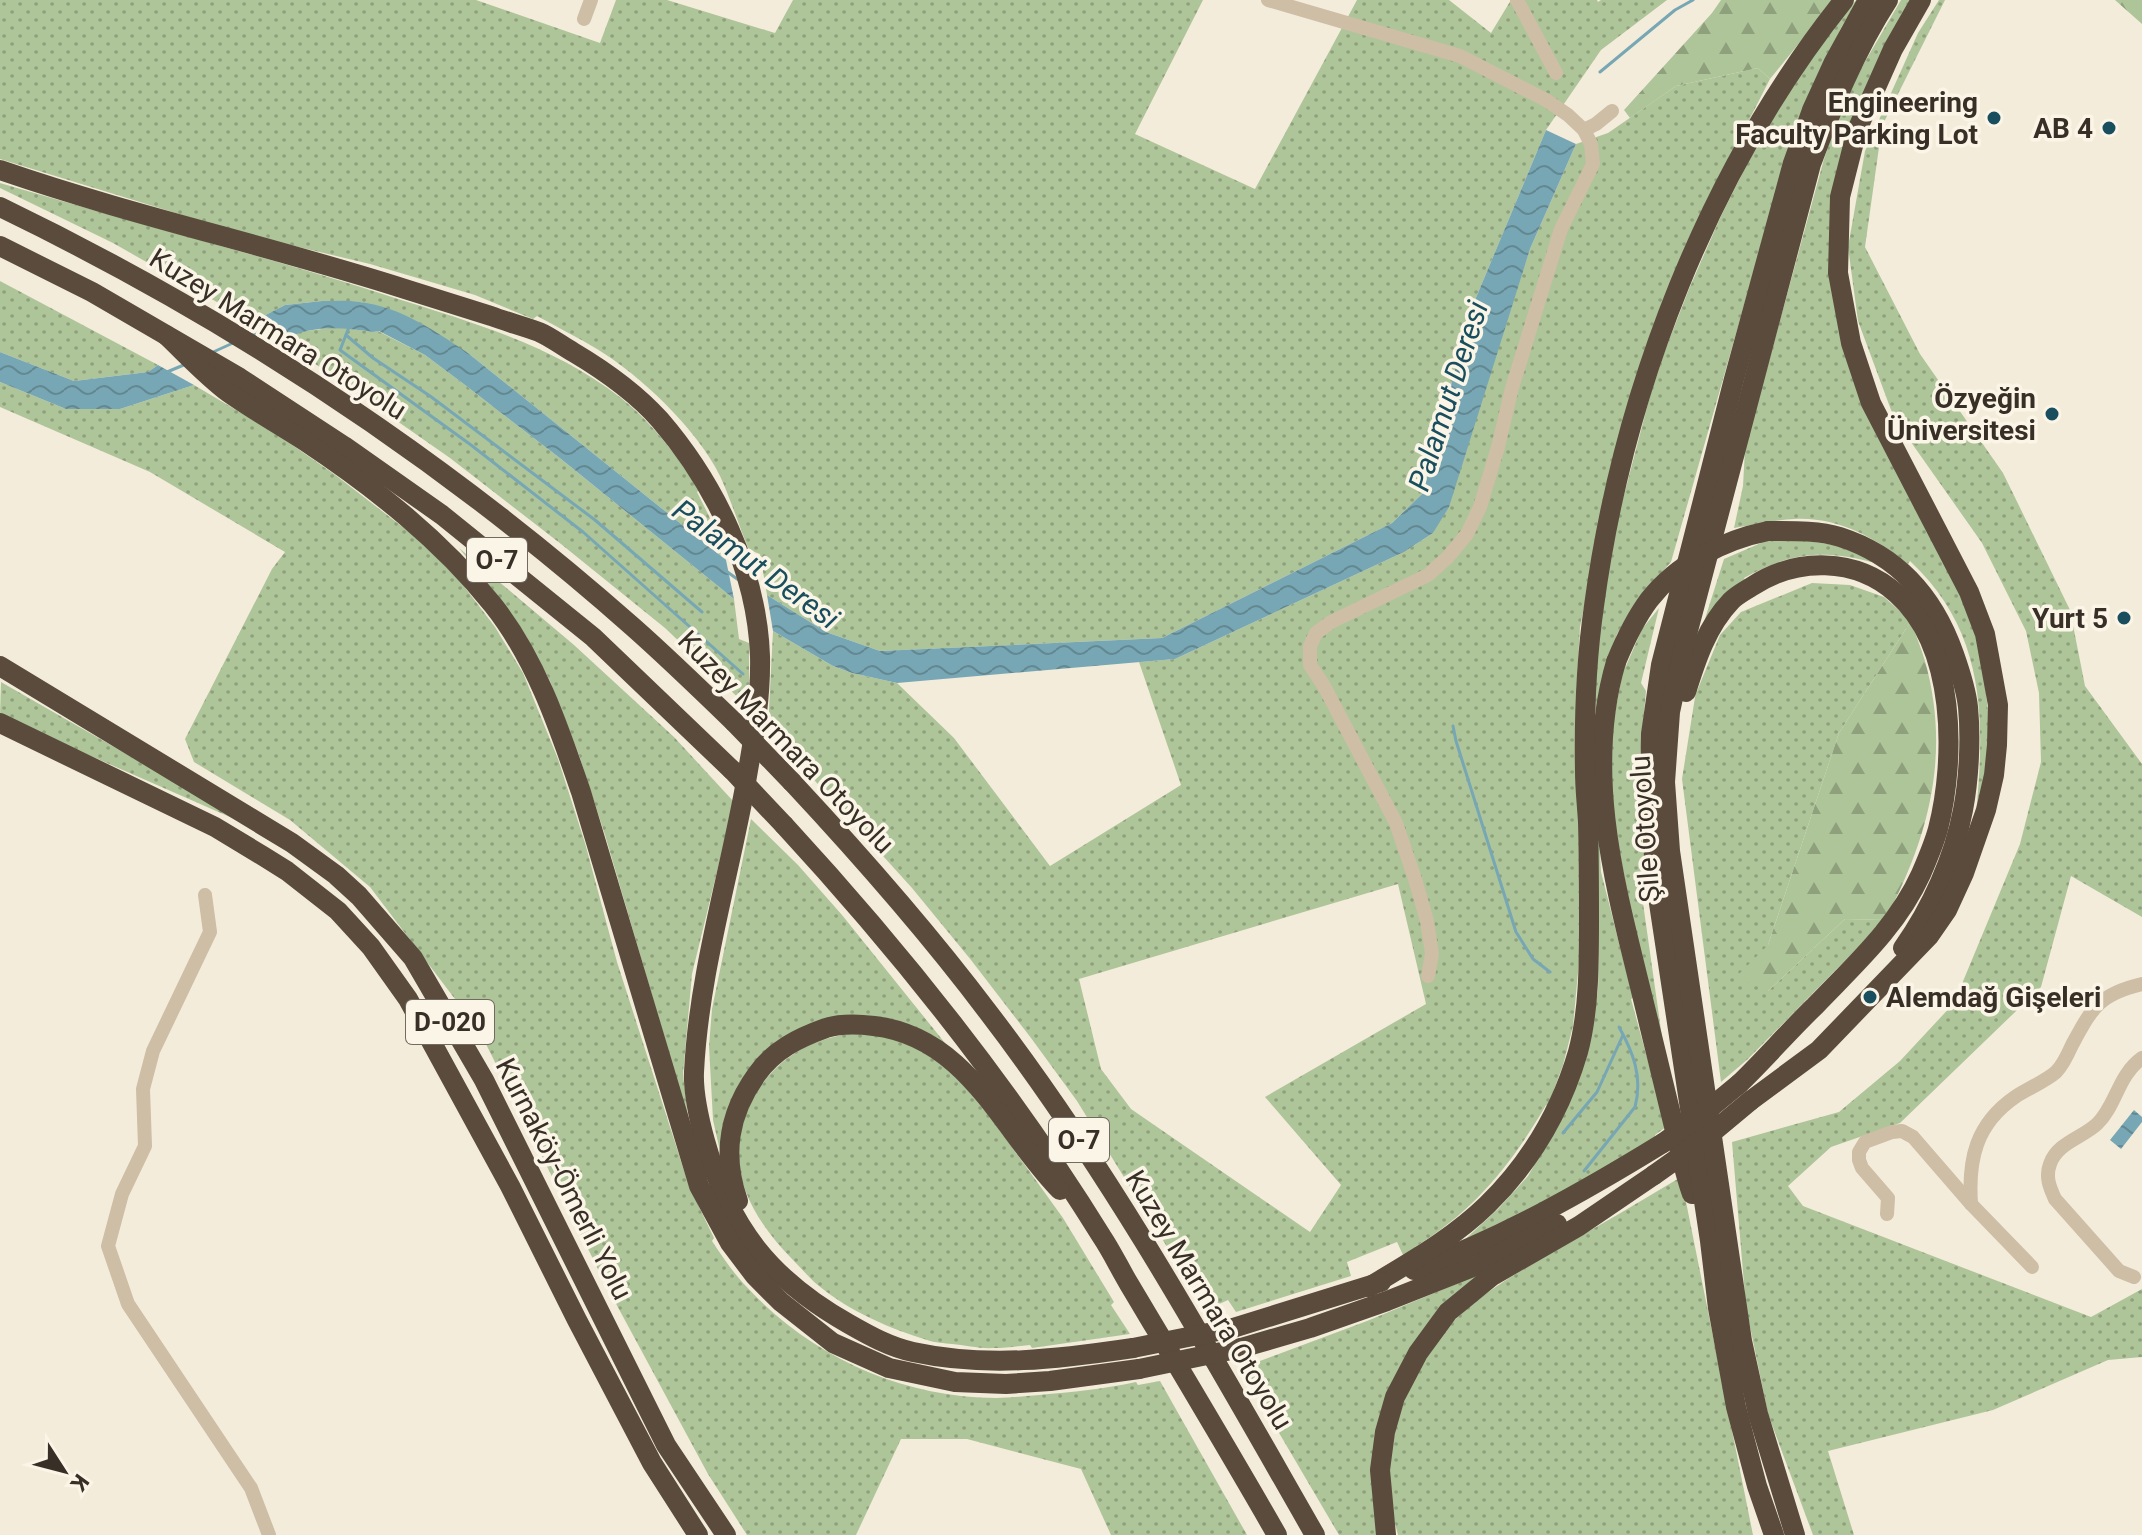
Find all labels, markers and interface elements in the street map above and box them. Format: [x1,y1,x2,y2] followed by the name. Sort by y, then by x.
[1735,86,1978,151] place label: Engineering Faculty Parking Lot
[1985,109,2003,127] marker: Engineering Faculty Parking Lot
[2033,112,2093,145] place label: AB 4
[2100,119,2118,137] marker: AB 4
[144,241,412,427] street label: Kuzey Marmara Otoyolu
[1401,296,1495,495] water label: Palamut Deresi
[1887,382,2036,447] place label: Özyeğin Üniversitesi
[2043,405,2061,423] marker: Özyeğin Üniversitesi
[666,492,847,637] water label: Palamut Deresi
[467,538,527,582] road number: O-7
[2032,602,2108,635] place label: Yurt 5
[2115,609,2133,627] marker: Yurt 5
[671,624,901,860] street label: Kuzey Marmara Otoyolu
[1623,754,1667,904] street label: Şile Otoyolu
[1886,981,2102,1014] place label: Alemdağ Gişeleri
[1861,988,1879,1006] marker: Alemdağ Gişeleri
[406,1000,494,1044] road number: D-020
[489,1053,639,1305] street label: Kurnaköy-Ömerli Yolu
[1049,1118,1109,1162] road number: O-7
[1119,1164,1299,1436] street label: Kuzey Marmara Otoyolu
[24,1431,104,1511] north arrow
[65,1469,94,1496] text: K

